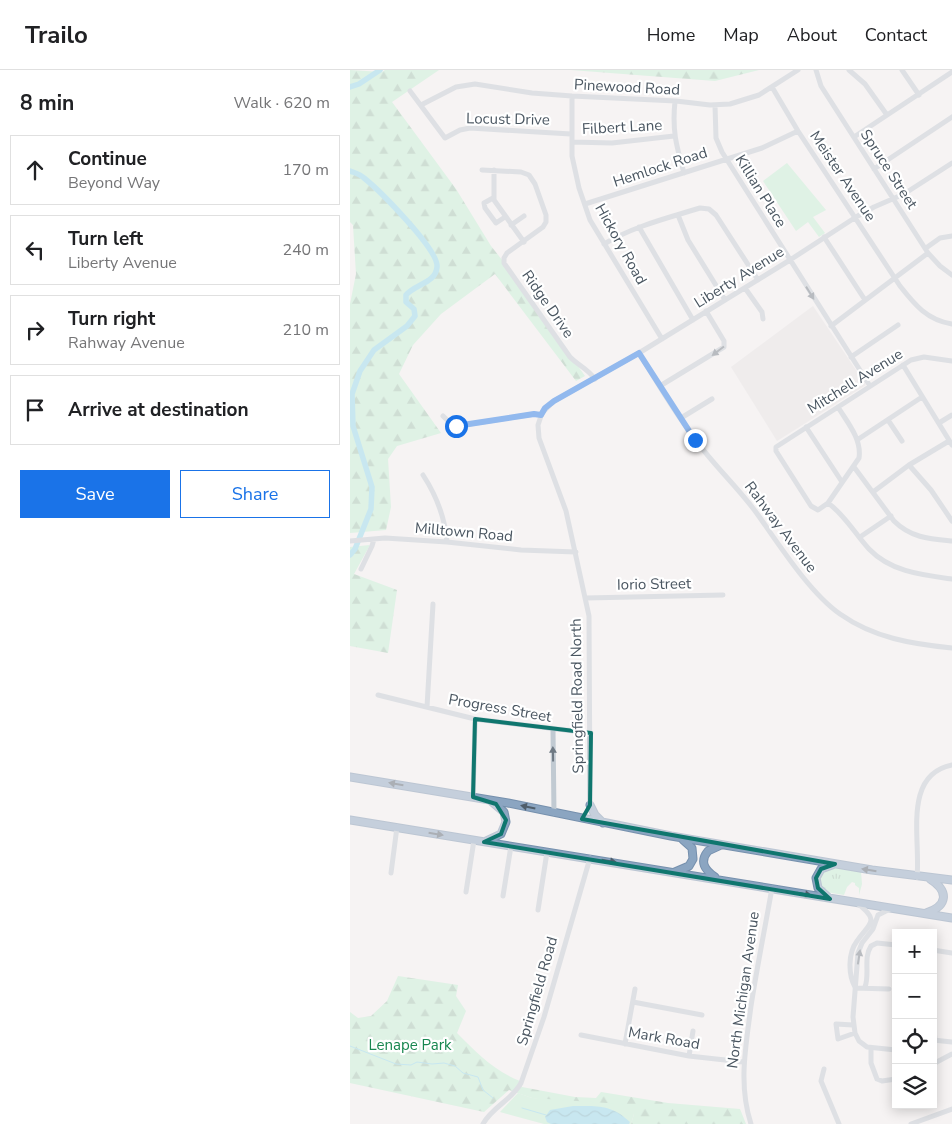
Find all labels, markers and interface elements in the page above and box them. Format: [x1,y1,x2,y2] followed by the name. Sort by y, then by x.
[25,19,88,51] text: Trailo
[647,23,695,47] text: Home
[723,23,759,47] text: Map
[787,23,837,47] text: About
[865,23,927,47] text: Contact
[574,74,680,100] street label: Pinewood Road
[20,89,74,117] text: 8 min
[234,92,330,114] text: Walk · 620 m
[466,108,550,130] street label: Locust Drive
[581,115,663,139] street label: Filbert Lane
[856,125,923,213] street label: Spruce Street
[805,127,881,225] street label: Meister Avenue
[610,142,710,192] street label: Hemlock Road
[68,146,147,172] text: Continue
[731,151,791,231] street label: Killian Place
[21,156,49,184] icon: ahead
[282,159,329,181] text: 170 m
[68,172,160,194] text: Beyond Way
[590,200,652,288] street label: Hickory Road
[68,226,143,252] text: Turn left
[21,236,49,264] icon: left
[282,239,329,261] text: 240 m
[690,241,788,313] street label: Liberty Avenue
[68,252,177,274] text: Liberty Avenue
[517,266,579,342] street label: Ridge Drive
[806,286,815,300] one-way arrow
[68,306,155,332] text: Turn right
[21,316,49,344] icon: right
[282,319,329,341] text: 210 m
[68,332,185,354] text: Rahway Avenue
[804,344,906,418] street label: Mitchell Avenue
[711,346,724,356] one-way arrow
[21,396,49,424] icon: arrive
[68,397,249,423] text: Arrive at destination
[445,415,468,438] route start
[684,429,707,452] route end
[20,470,170,518] button: Save
[180,470,330,518] button: Share
[740,477,822,577] street label: Rahway Avenue
[414,518,514,546] street label: Milltown Road
[617,573,692,595] street label: Iorio Street
[566,618,588,774] street label: Springfield Road North
[447,689,554,727] street label: Progress Street
[549,745,557,761] one-way arrow
[387,780,403,788] one-way arrow
[520,803,536,811] one-way arrow
[428,830,444,838] one-way arrow
[601,858,617,866] one-way arrow
[861,865,877,873] one-way arrow
[796,890,811,898] one-way arrow
[722,910,764,1070] street label: North Michigan Avenue
[892,929,937,1109] map controls
[892,929,937,974] button: +
[512,934,562,1048] street label: Springfield Road
[855,948,863,964] one-way arrow
[892,974,937,1019] button: −
[892,1019,937,1064] button: locate
[627,1022,701,1054] street label: Mark Road
[368,1035,452,1055] park label: Lenape Park
[892,1064,937,1109] button: layers

